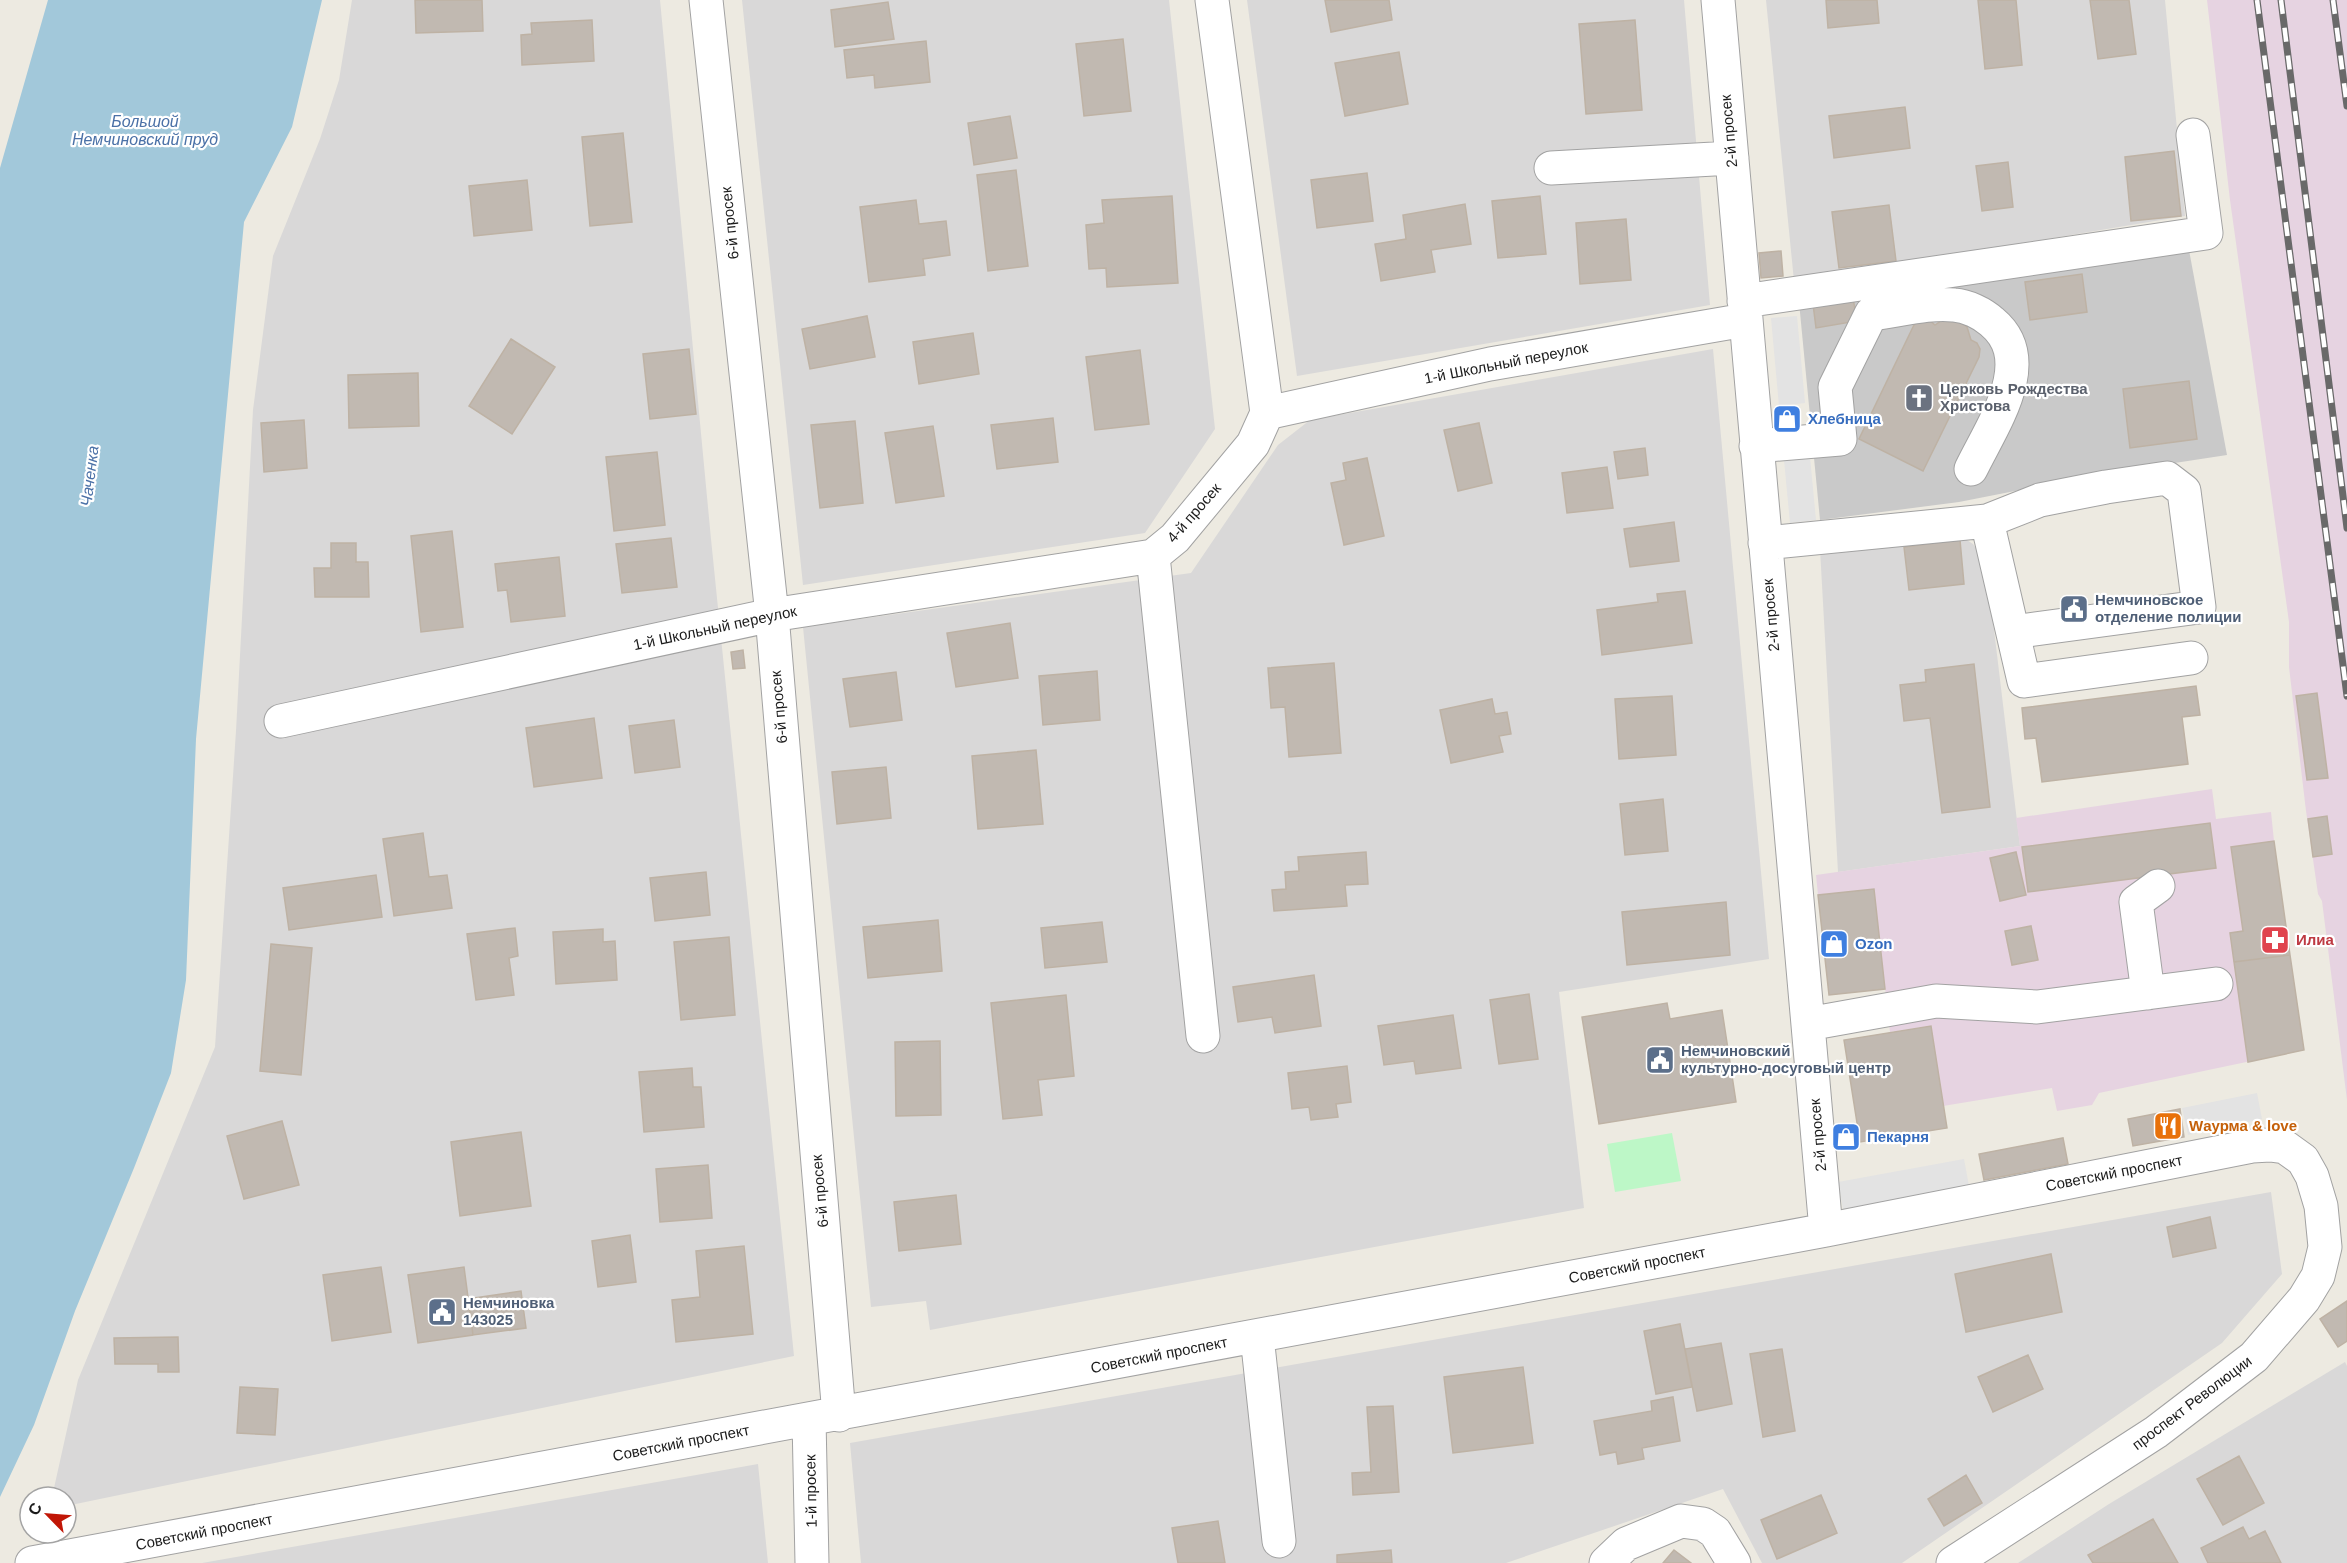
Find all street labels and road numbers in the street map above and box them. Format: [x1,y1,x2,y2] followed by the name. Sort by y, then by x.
[1717,93,1740,168] street label: 2-й просек
[717,185,742,260] street label: 6-й просек
[1423,338,1590,387] street label: 1-й Школьный переулок
[1163,479,1224,546] street label: 4-й просек
[1759,577,1782,652] street label: 2-й просек
[632,602,799,653] street label: 1-й Школьный переулок
[767,669,790,744] street label: 6-й просек
[1806,1097,1829,1172] street label: 2-й просек
[2044,1151,2184,1194] street label: Советский проспект
[808,1153,831,1228] street label: 6-й просек
[1567,1243,1707,1286] street label: Советский проспект
[1089,1333,1229,1376] street label: Советский проспект
[2129,1352,2255,1453] street label: проспект Революции
[611,1421,751,1464] street label: Советский проспект
[801,1454,820,1528] street label: 1-й просек
[134,1510,274,1553] street label: Советский проспект

